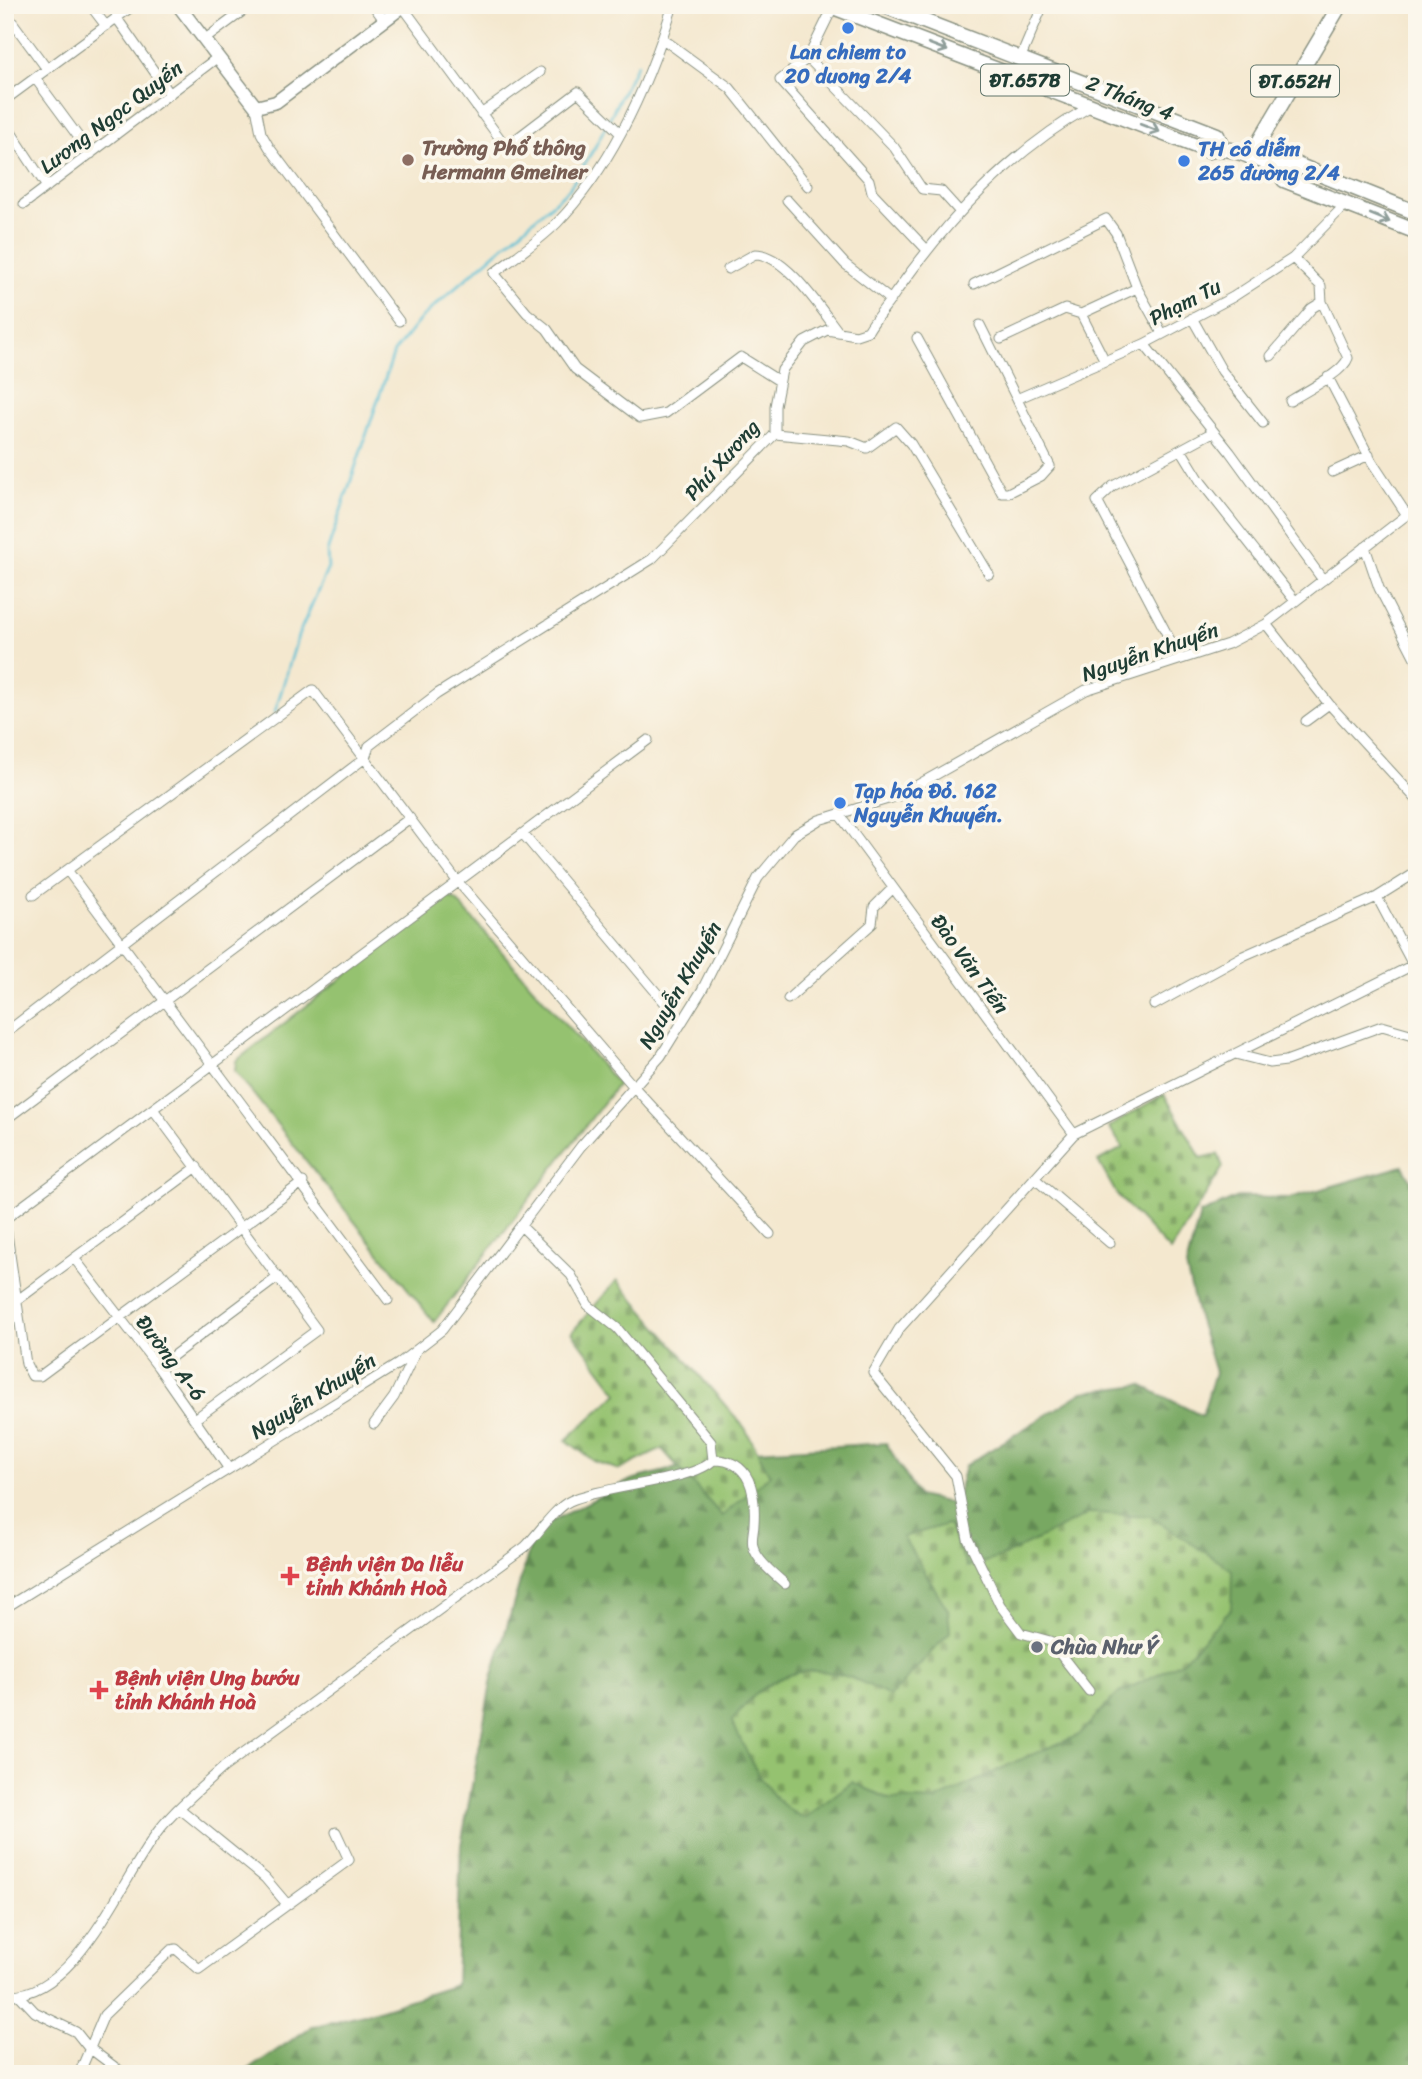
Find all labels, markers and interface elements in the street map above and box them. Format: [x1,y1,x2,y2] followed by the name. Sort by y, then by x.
[840,20,856,36] marker: Lan chiem to 20 duong 2/4
[784,33,911,95] place label: Lan chiem to 20 duong 2/4
[926,42,948,54] one-way arrow
[31,50,191,184] street label: Lương Ngọc Quyến
[981,64,1069,96] road number: ĐT.657B
[1081,64,1179,132] street label: 2 Tháng 4
[1251,66,1339,96] road number: ĐT.652H
[1139,123,1161,136] one-way arrow
[421,129,589,191] place label: Trường Phổ thông Hermann Gmeiner
[1197,130,1340,192] place label: TH cô diễm 265 đường 2/4
[400,152,416,168] marker: Trường Phổ thông Hermann Gmeiner
[1176,153,1192,169] marker: TH cô diễm 265 đường 2/4
[1369,212,1391,225] one-way arrow
[1142,267,1229,336] street label: Phạm Tu
[674,410,770,510] street label: Phú Xương
[1076,611,1224,693] street label: Nguyễn Khuyến
[853,772,1003,834] place label: Tạp hóa Đỏ. 162 Nguyễn Khuyến.
[832,795,848,811] marker: Tạp hóa Đỏ. 162 Nguyễn Khuyến.
[920,906,1020,1022] street label: Đào Văn Tiến
[628,914,732,1056] street label: Nguyễn Khuyến
[125,1306,217,1410] street label: Đường A-6
[242,1342,384,1450] street label: Nguyễn Khuyến
[306,1545,464,1607] place label: Bệnh viện Da liễu tỉnh Khánh Hoà
[280,1566,300,1586] marker: Bệnh viện Da liễu tỉnh Khánh Hoà
[1050,1628,1161,1666] place label: Chùa Như Ý
[1029,1639,1045,1655] marker: Chùa Như Ý
[115,1659,300,1721] place label: Bệnh viện Ung bướu tỉnh Khánh Hoà
[89,1680,109,1700] marker: Bệnh viện Ung bướu tỉnh Khánh Hoà

